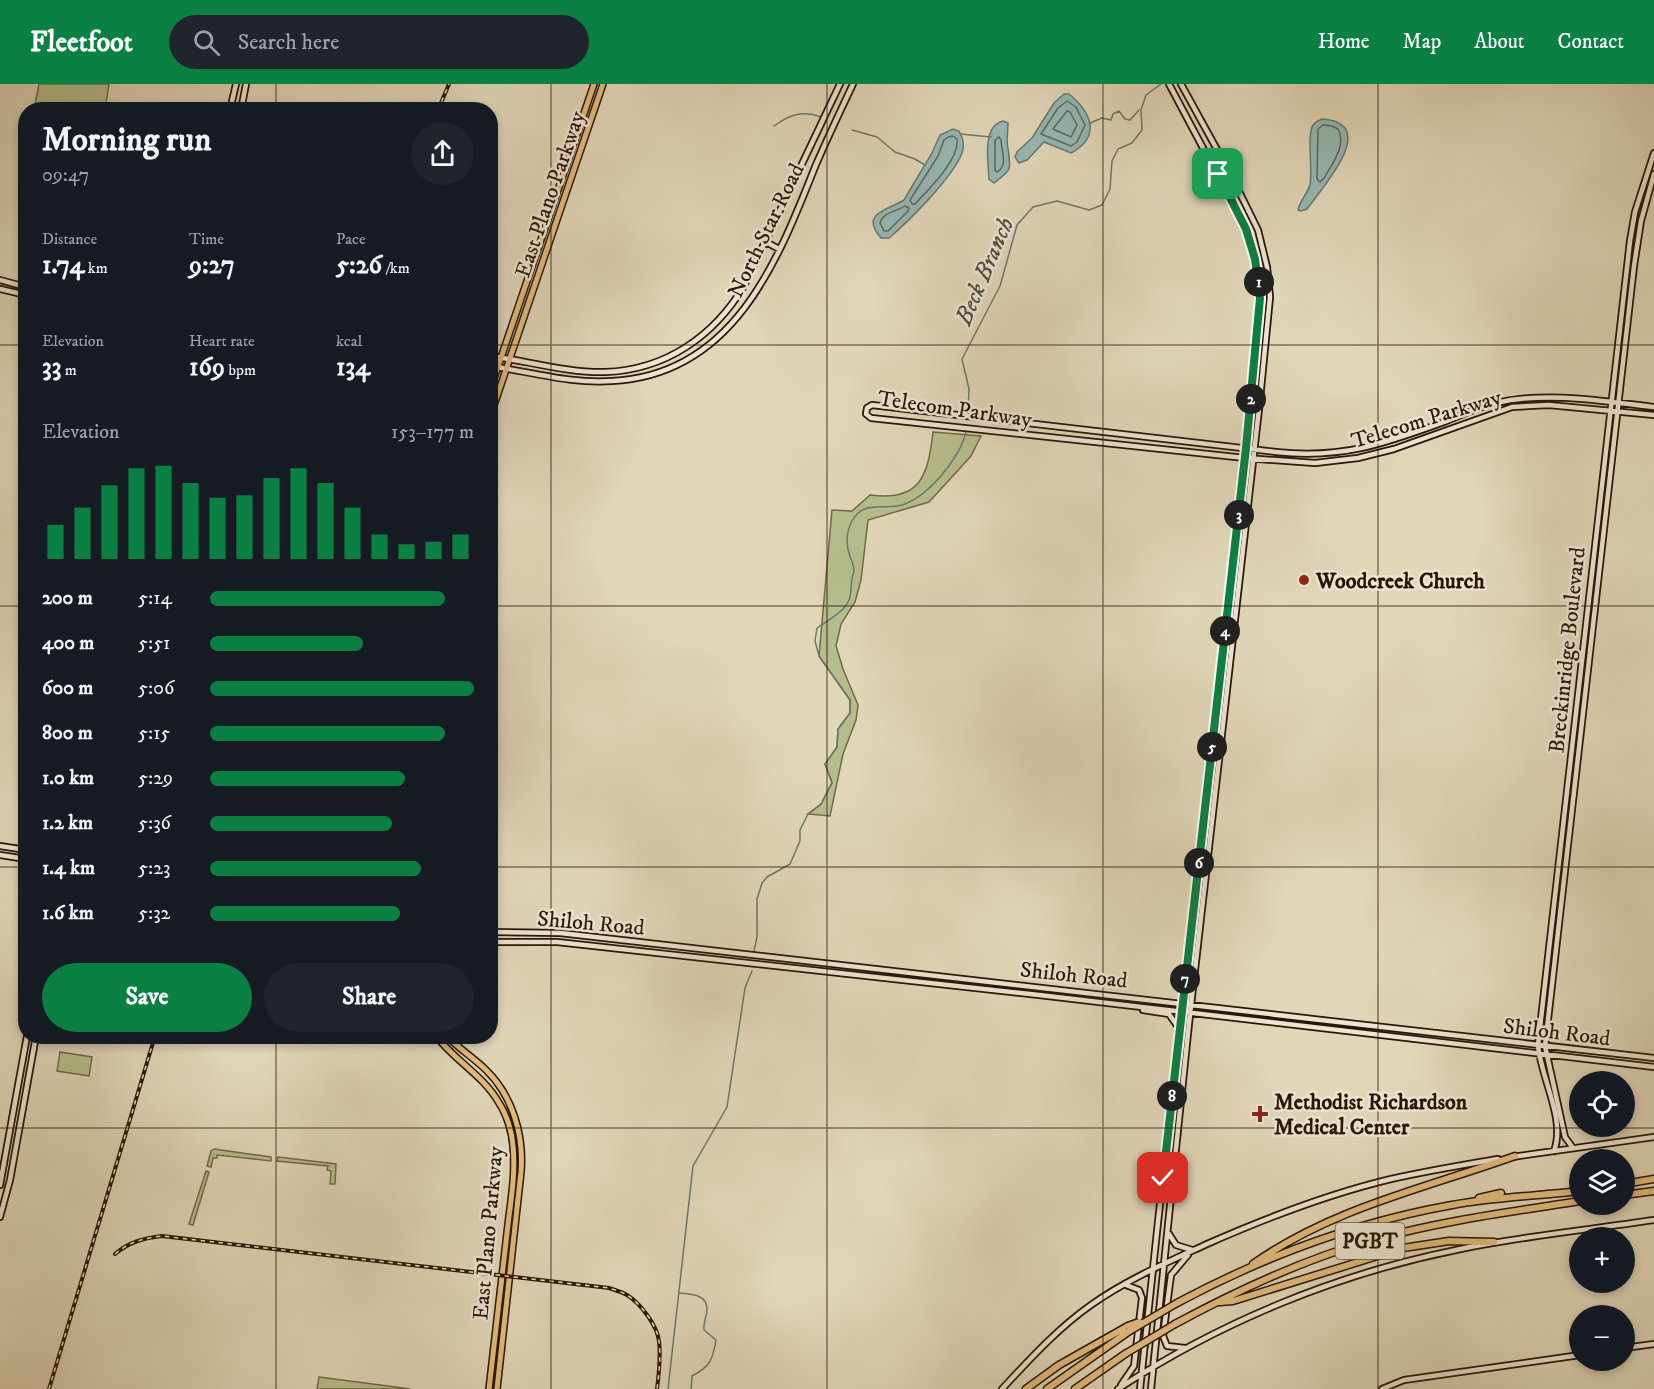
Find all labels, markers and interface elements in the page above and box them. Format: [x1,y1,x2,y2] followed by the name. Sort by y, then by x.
[169,15,589,69] search box
[30,25,133,60] text: Fleetfoot
[190,26,223,59] icon: search
[238,29,339,56] text: Search here
[1318,29,1370,55] text: Home
[1403,29,1441,55] text: Map
[1474,29,1525,55] text: About
[1558,29,1624,55] text: Contact
[509,107,592,281] street label: East Plano Parkway
[42,120,211,161] text: Morning run
[411,122,474,185] button: share
[1192,148,1243,199] pin
[1201,157,1234,190] icon: arrive
[722,159,811,302] street label: North Star Road
[42,163,89,188] text: 09:47
[948,213,1021,331] water label: Beck Branch
[42,229,97,249] text: Distance
[189,229,224,249] text: Time
[336,229,366,249] text: Pace
[42,249,84,282] text: 1.74
[189,249,235,282] text: 9:27
[336,249,382,282] text: 5:26
[84,258,108,278] text: km
[382,258,410,278] text: /km
[1244,267,1274,297] pin: 1
[1256,272,1262,292] text: 1
[42,331,104,351] text: Elevation
[189,331,255,351] text: Heart rate
[336,331,362,351] text: kcal
[42,351,61,384] text: 33
[189,351,225,384] text: 169
[336,351,370,384] text: 134
[61,360,77,380] text: m
[225,360,256,380] text: bpm
[1236,384,1266,414] pin: 2
[1348,384,1505,455] street label: Telecom Parkway
[876,385,1034,434] street label: Telecom Parkway
[1247,389,1255,409] text: 2
[42,420,119,445] text: Elevation
[391,420,474,445] text: 153–177 m
[1224,500,1254,530] pin: 3
[1236,505,1242,525] text: 3
[1543,546,1592,755] street label: Breckinridge Boulevard
[1315,568,1485,595] place label: Woodcreek Church
[1297,573,1311,587] marker: Woodcreek Church
[42,586,93,611] text: 200 m
[138,586,172,611] text: 5:14
[1210,616,1240,646] pin: 4
[1220,621,1230,641] text: 4
[42,631,94,656] text: 400 m
[138,631,170,656] text: 5:51
[42,676,93,701] text: 600 m
[138,676,174,701] text: 5:06
[42,721,93,746] text: 800 m
[138,721,170,746] text: 5:15
[1197,732,1227,762] pin: 5
[1208,737,1216,757] text: 5
[42,766,94,791] text: 1.0 km
[138,766,173,791] text: 5:29
[42,811,93,836] text: 1.2 km
[138,811,171,836] text: 5:36
[1184,848,1214,878] pin: 6
[1195,853,1203,873] text: 6
[42,856,95,881] text: 1.4 km
[138,856,170,881] text: 5:23
[42,901,94,926] text: 1.6 km
[138,901,170,926] text: 5:32
[536,905,646,942] street label: Shiloh Road
[1019,956,1129,995] street label: Shiloh Road
[42,963,252,1032] button: Save
[264,963,474,1032] button: Share
[1170,964,1200,994] pin: 7
[1181,969,1189,989] text: 7
[1502,1013,1612,1052] street label: Shiloh Road
[1569,1071,1635,1371] map controls
[1569,1071,1635,1137] button: locate
[1157,1081,1187,1111] pin: 8
[1168,1086,1176,1106] text: 8
[1274,1089,1468,1141] place label: Methodist Richardson Medical Center
[1251,1105,1269,1123] marker: Methodist Richardson Medical Center
[467,1145,510,1321] street label: East Plano Parkway
[1569,1149,1635,1215] button: layers
[1137,1152,1188,1203] pin
[1146,1161,1179,1194] icon: check
[1336,1223,1404,1259] road number: PGBT
[1569,1227,1635,1293] button: +
[1569,1305,1635,1371] button: −

